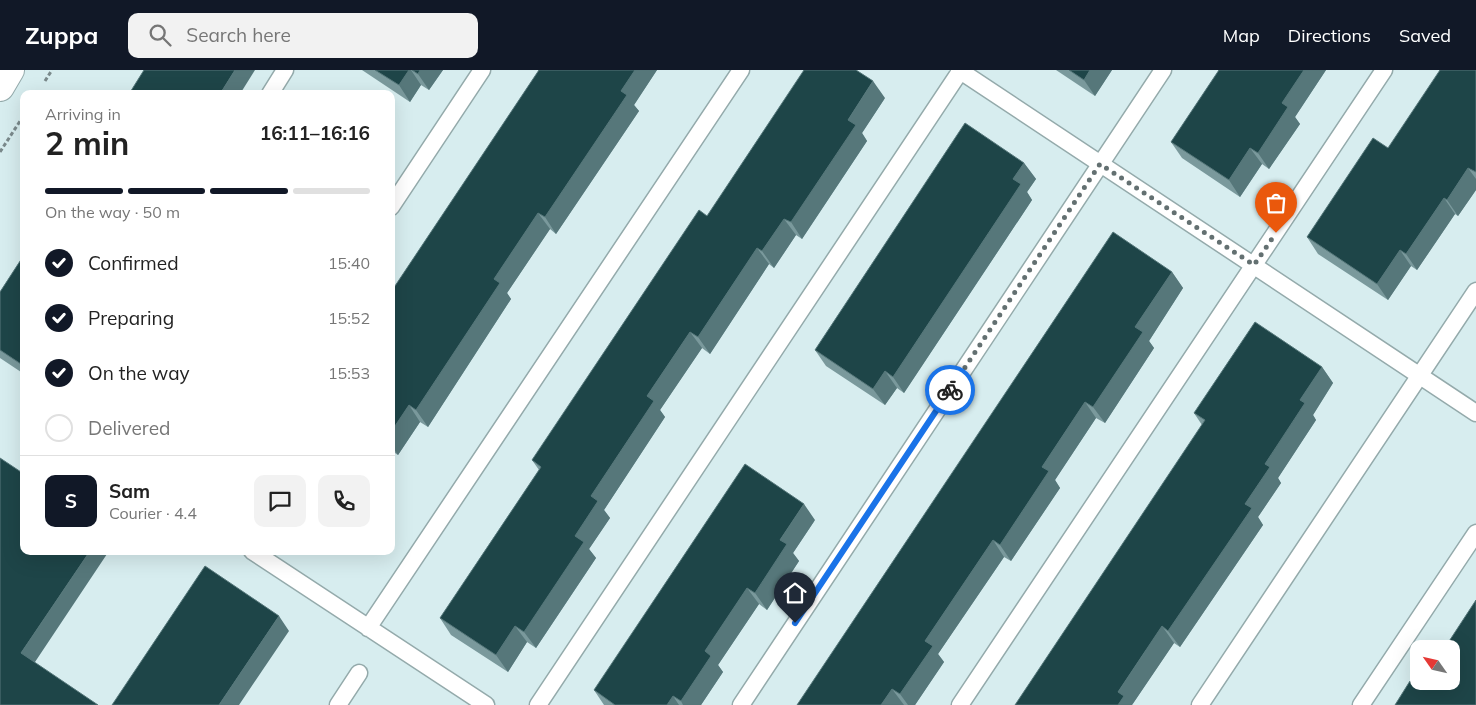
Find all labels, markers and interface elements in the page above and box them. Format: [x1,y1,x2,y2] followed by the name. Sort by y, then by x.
[128,13,478,58] search box
[25,20,98,50] text: Zuppa
[146,21,174,49] icon: search
[186,23,291,47] text: Search here
[1223,24,1260,47] text: Map
[1288,24,1371,47] text: Directions
[1399,24,1451,47] text: Saved
[45,104,121,124] text: Arriving in
[260,121,370,145] text: 16:11–16:16
[45,123,129,163] text: 2 min
[1255,182,1297,233] pin
[1262,189,1290,217] icon: bag
[45,202,180,222] text: On the way · 50 m
[45,249,73,277] icon: check
[88,251,179,275] text: Confirmed
[328,253,370,273] text: 15:40
[45,304,73,332] icon: check
[88,306,174,330] text: Preparing
[328,308,370,328] text: 15:52
[45,359,73,387] icon: check
[88,361,190,385] text: On the way
[328,363,370,383] text: 15:53
[925,365,975,415] courier
[936,376,964,404] icon: bike
[88,416,170,440] text: Delivered
[254,475,306,527] button: chat
[318,475,370,527] button: phone
[109,479,150,503] text: Sam
[65,489,77,513] text: S
[109,503,197,523] text: Courier · 4.4
[774,572,816,623] pin
[781,579,809,607] icon: home
[1410,640,1460,690] north arrow
[1410,640,1460,690] map controls

